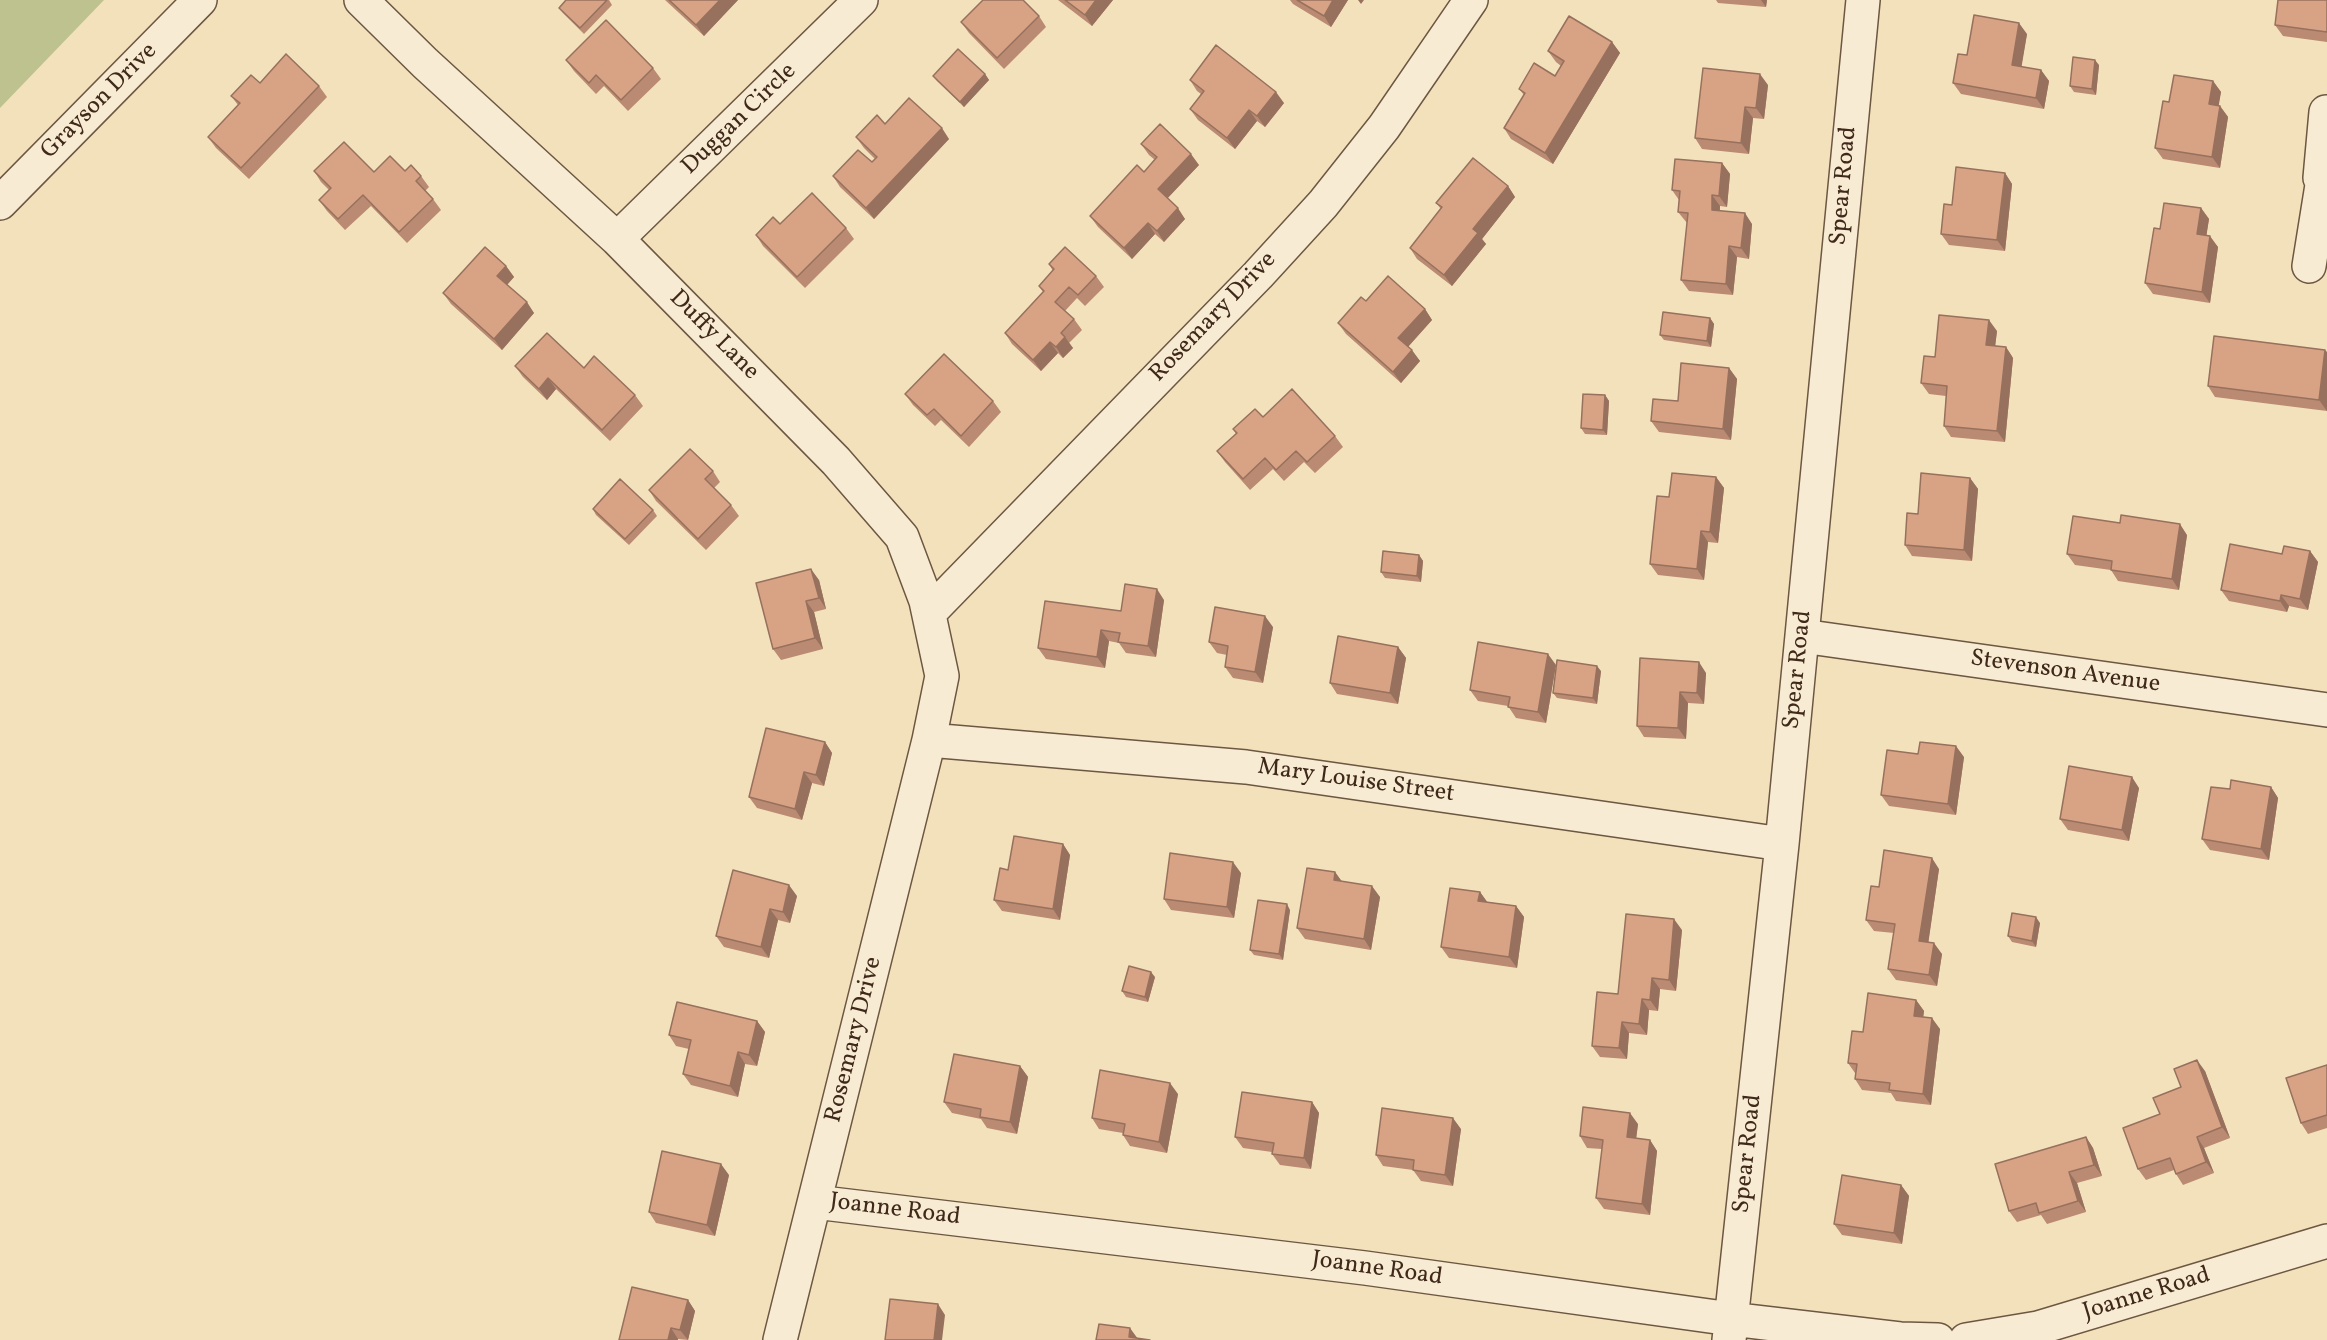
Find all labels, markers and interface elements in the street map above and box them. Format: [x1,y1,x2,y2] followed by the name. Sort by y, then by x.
[36,38,164,166] street label: Grayson Drive
[677,58,803,182] street label: Duggan Circle
[1825,125,1865,247] street label: Spear Road
[1145,247,1283,389] street label: Rosemary Drive
[662,285,764,387] street label: Duffy Lane
[1778,609,1820,731] street label: Spear Road
[1968,645,2162,701] street label: Stevenson Avenue
[1256,754,1456,810] street label: Mary Louise Street
[820,954,890,1126] street label: Rosemary Drive
[1728,1093,1770,1215] street label: Spear Road
[828,1189,962,1233] street label: Joanne Road
[1310,1247,1444,1293] street label: Joanne Road
[2080,1262,2214,1328] street label: Joanne Road

